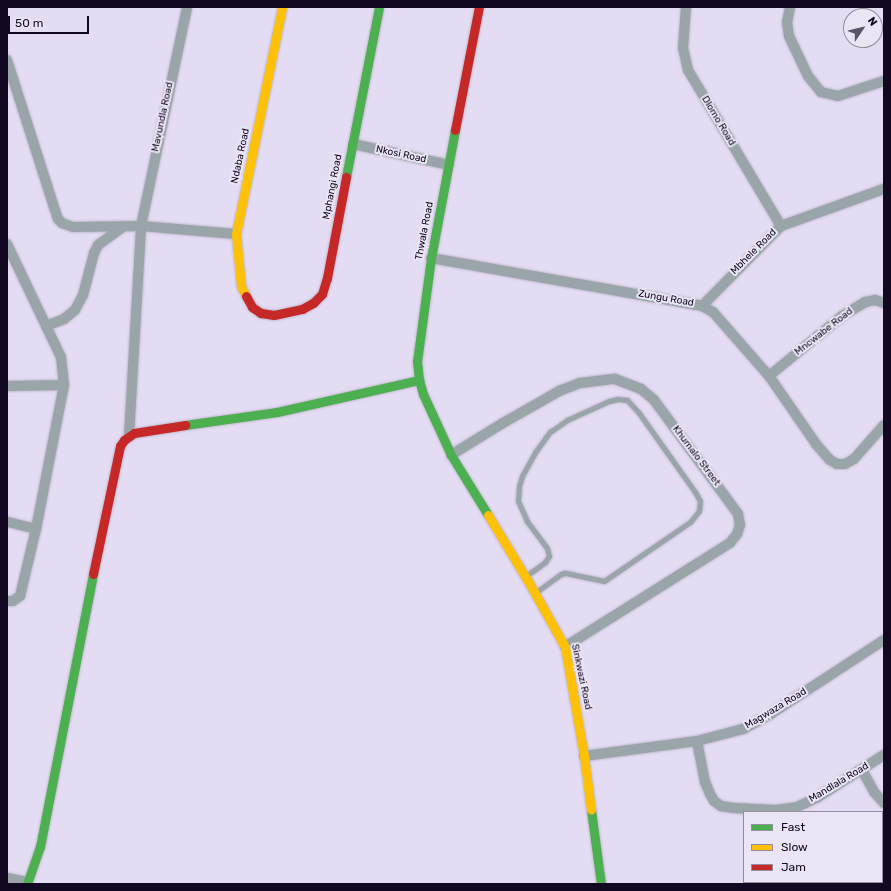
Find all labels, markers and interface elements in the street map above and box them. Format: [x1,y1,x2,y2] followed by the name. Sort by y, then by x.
[10,8,91,34] scale bar
[843,8,883,48] north arrow
[865,14,880,28] text: N
[15,16,43,30] text: 50 m
[150,81,176,153] street label: Mavundla Road
[698,94,738,148] street label: Dlomo Road
[229,127,253,185] street label: Ndaba Road
[375,144,427,166] street label: Nkosi Road
[321,153,345,221] street label: Mphangi Road
[413,201,437,261] street label: Thwala Road
[729,227,779,277] street label: Mbhele Road
[637,288,695,310] street label: Zungu Road
[793,306,855,358] street label: Mncwabe Road
[670,424,722,488] street label: Khumalo Street
[568,643,594,711] street label: Sinkwazi Road
[743,686,809,732] street label: Magwaza Road
[807,760,871,806] street label: Mandlala Road
[743,811,883,883] legend
[781,820,805,834] text: Fast
[781,840,808,854] text: Slow
[781,860,806,874] text: Jam

